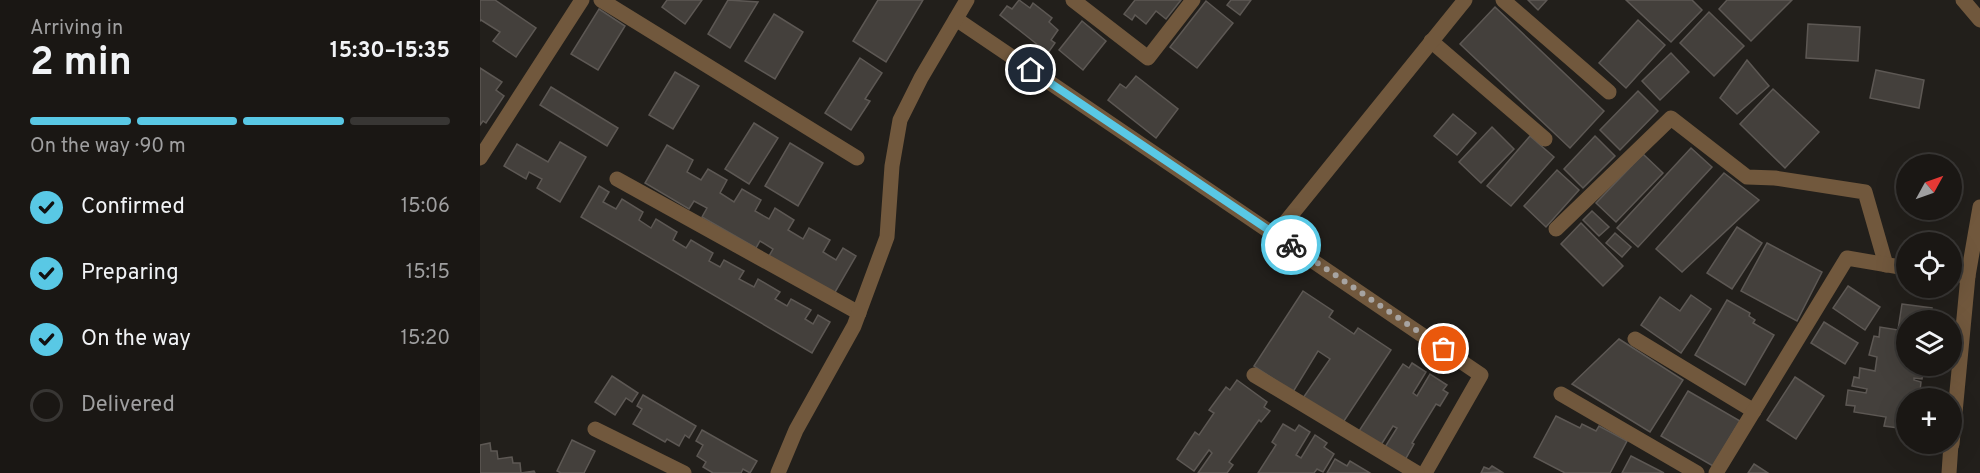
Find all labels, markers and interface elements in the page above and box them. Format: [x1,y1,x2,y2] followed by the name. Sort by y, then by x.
[30,16,123,42] text: Arriving in
[330,38,450,65] text: 15:30–15:35
[30,40,132,89] text: 2 min
[1005,44,1056,95] pin
[1014,53,1047,86] icon: home
[30,134,186,160] text: On the way · 90 m
[1896,154,1962,220] north arrow
[1896,154,1962,454] map controls
[30,191,63,224] icon: check
[81,194,185,221] text: Confirmed
[401,194,450,220] text: 15:06
[1261,215,1321,275] courier
[1275,229,1308,262] icon: bike
[1896,232,1962,298] button: locate
[30,257,63,290] icon: check
[81,260,179,287] text: Preparing
[406,260,450,286] text: 15:15
[1896,310,1962,376] button: layers
[30,323,63,356] icon: check
[1418,323,1469,374] pin
[81,326,191,353] text: On the way
[401,326,450,352] text: 15:20
[1427,332,1460,365] icon: bag
[1896,388,1962,454] button: +
[81,392,175,419] text: Delivered

